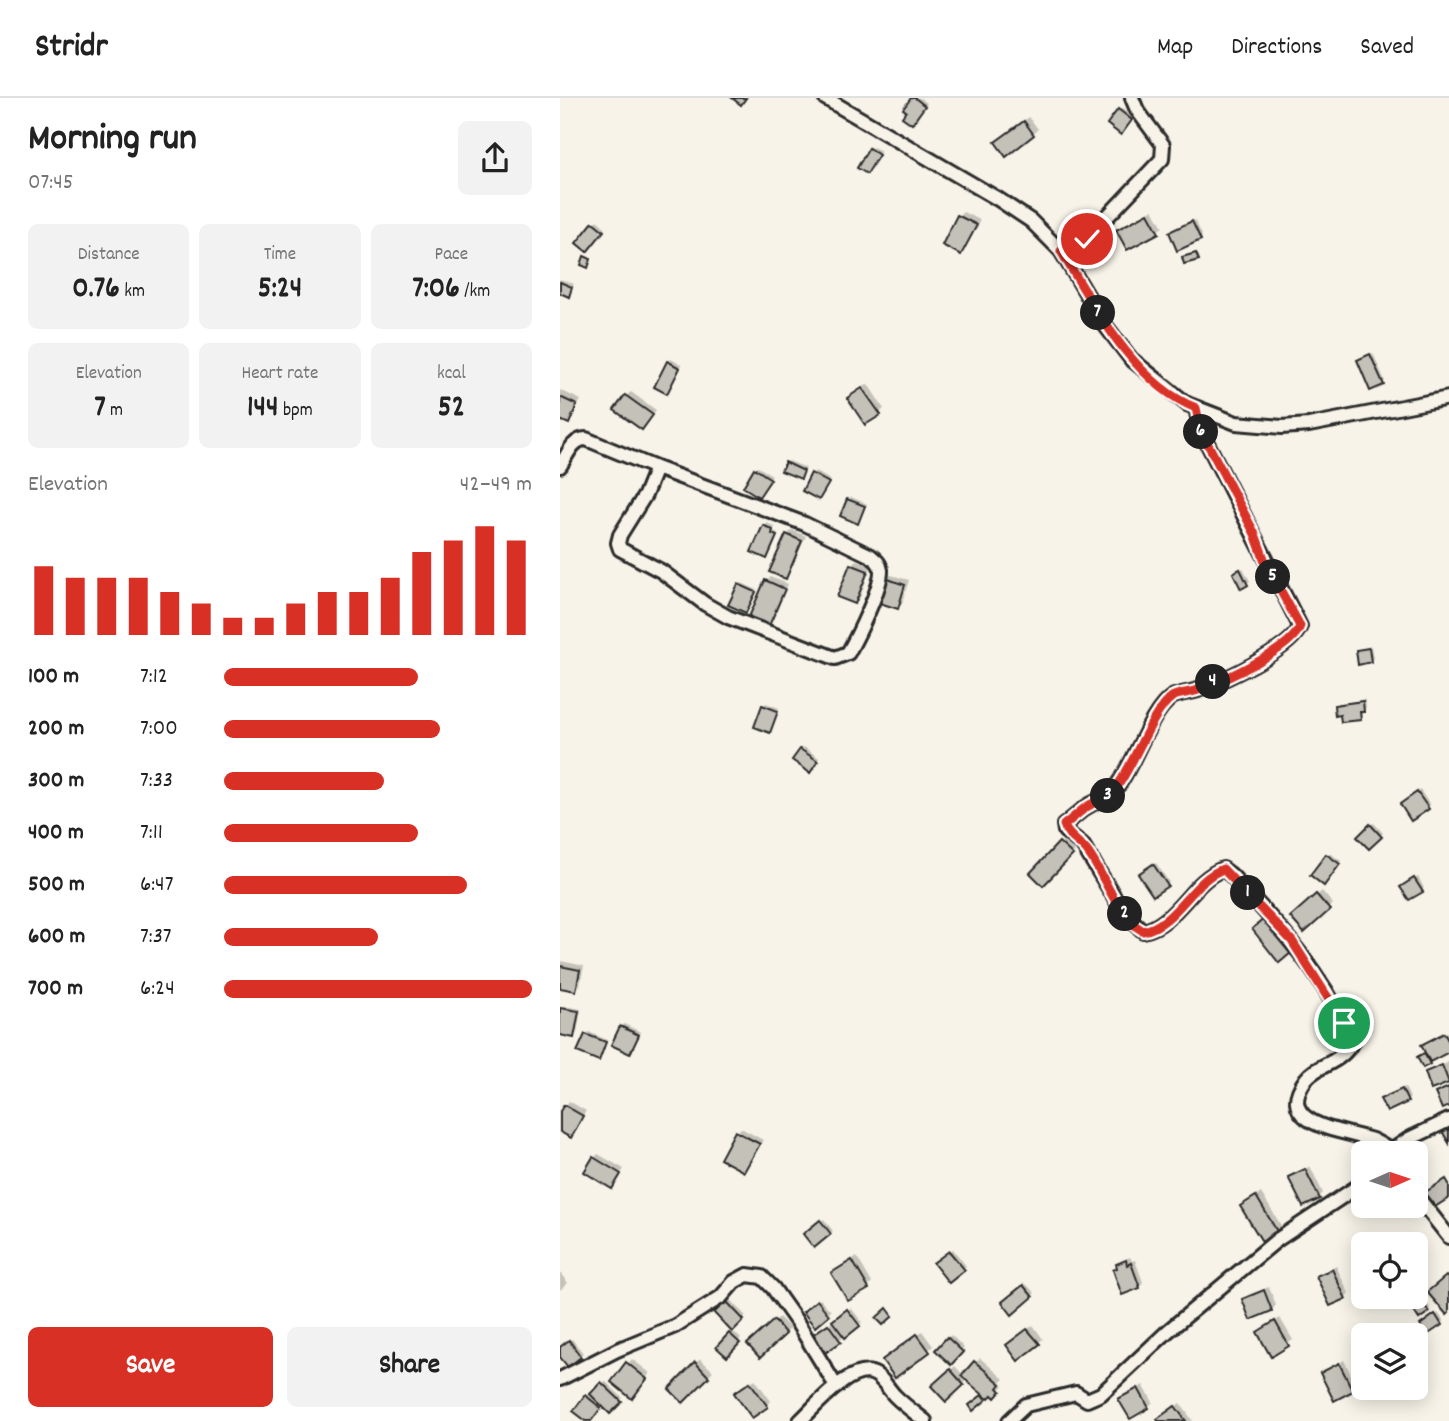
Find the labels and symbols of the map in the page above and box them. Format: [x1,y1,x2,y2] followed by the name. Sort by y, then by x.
[1057,209,1117,269] pin
[1080,296,1116,330] pin: 7
[1184,414,1218,450] pin: 6
[1256,560,1290,594] pin: 5
[1196,664,1230,700] pin: 4
[1090,778,1126,814] pin: 3
[1230,876,1266,910] pin: 1
[1108,896,1142,932] pin: 2
[1314,993,1374,1053] pin
[1351,1141,1428,1218] north arrow

